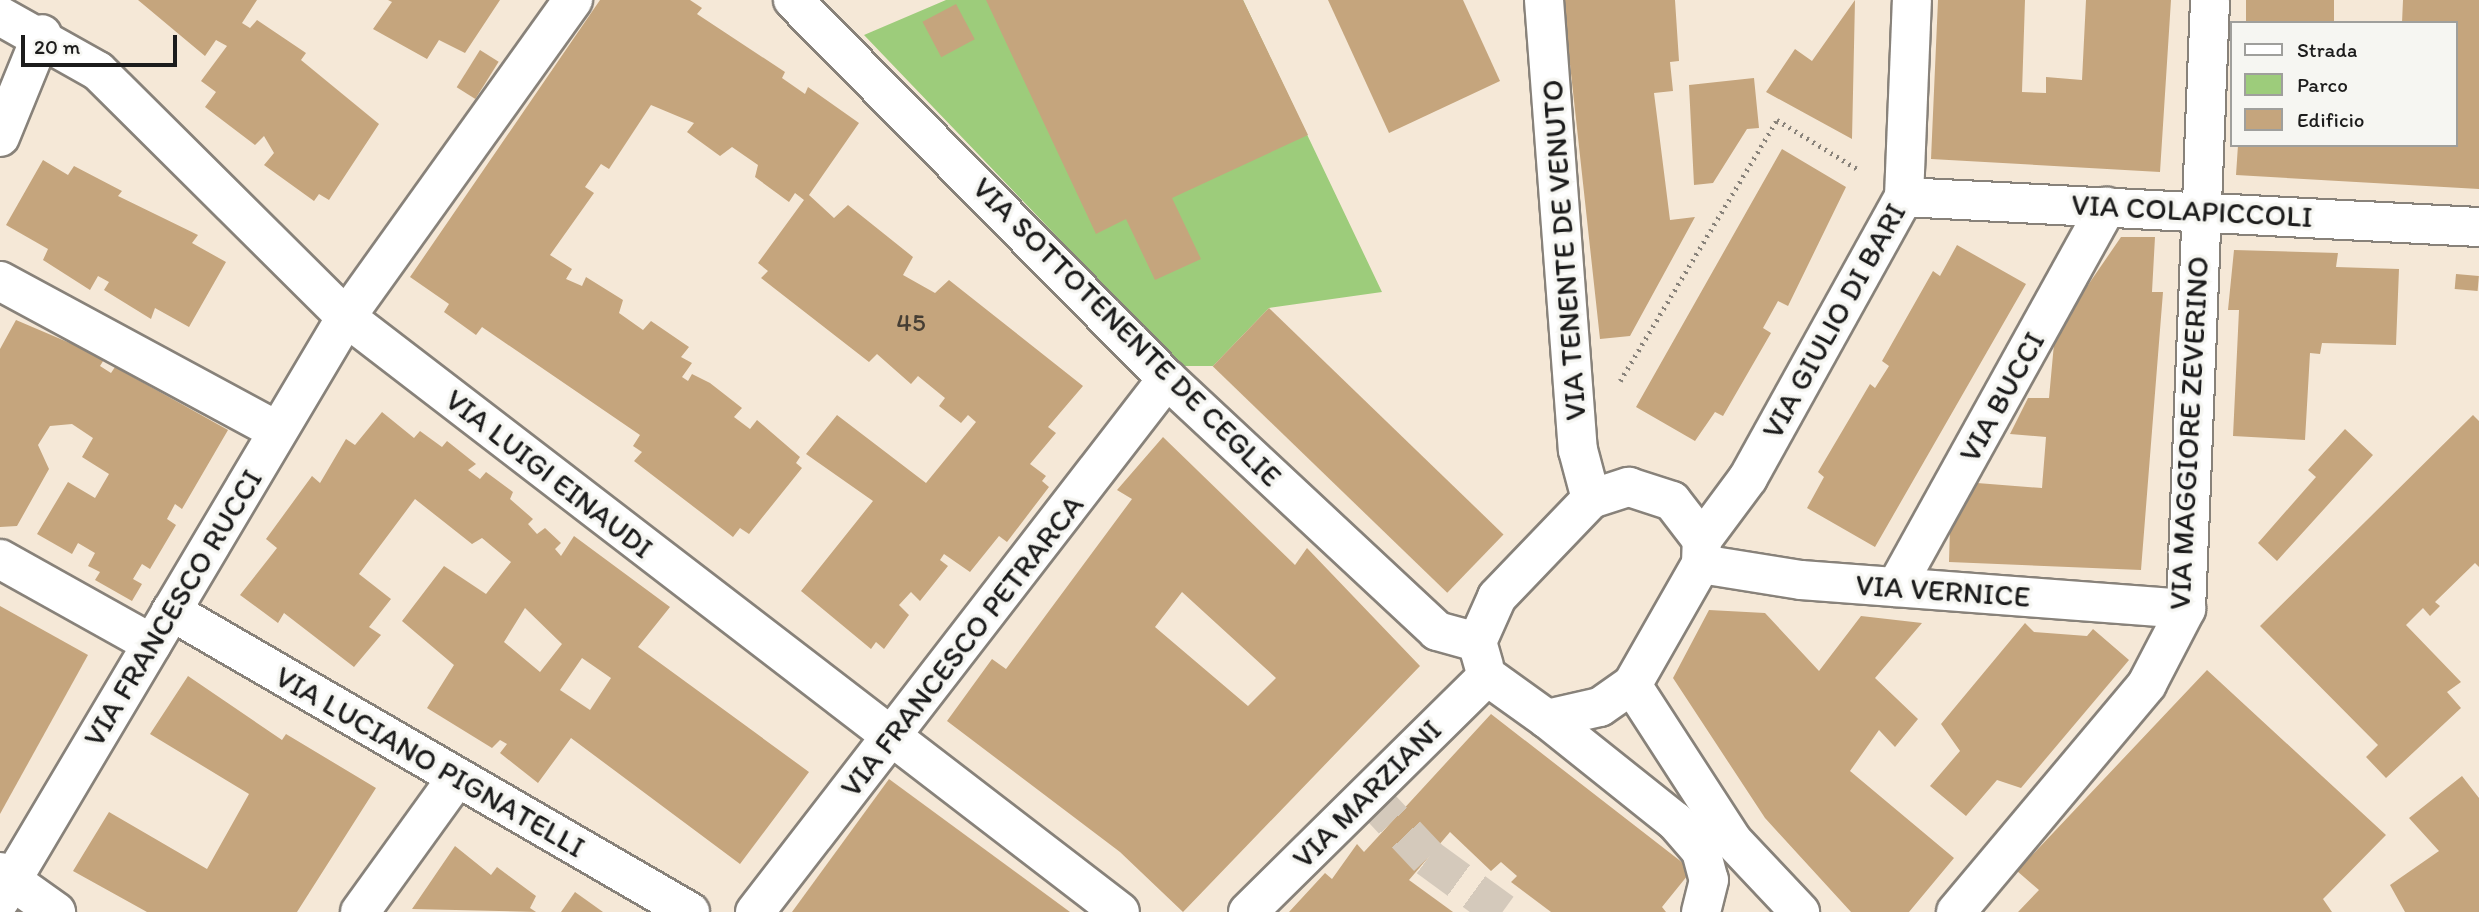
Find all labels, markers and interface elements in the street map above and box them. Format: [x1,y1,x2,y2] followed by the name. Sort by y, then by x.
[24,21,180,65] scale bar
[2230,21,2458,147] legend
[34,34,80,59] text: 20 m
[2297,37,2357,62] text: Strada
[2297,72,2348,97] text: Parco
[1534,78,1594,422] street label: VIA TENENTE DE VENUTO
[2297,107,2365,132] text: Edificio
[966,171,1288,493] street label: VIA SOTTOTENENTE DE CEGLIE
[2070,187,2314,235] street label: VIA COLAPICCOLI
[1754,197,1914,445] street label: VIA GIULIO DI BARI
[2162,257,2216,609] street label: VIA MAGGIORE ZEVERINO
[896,307,926,339] house number: 45
[1952,327,2052,467] street label: VIA BUCCI
[441,384,657,564] street label: VIA LUIGI EINAUDI
[77,464,269,752] street label: VIA FRANCESCO RUCCI
[833,488,1091,804] street label: VIA FRANCESCO PETRARCA
[1856,567,2030,615] street label: VIA VERNICE
[271,660,589,864] street label: VIA LUCIANO PIGNATELLI
[1286,713,1448,875] street label: VIA MARZIANI

